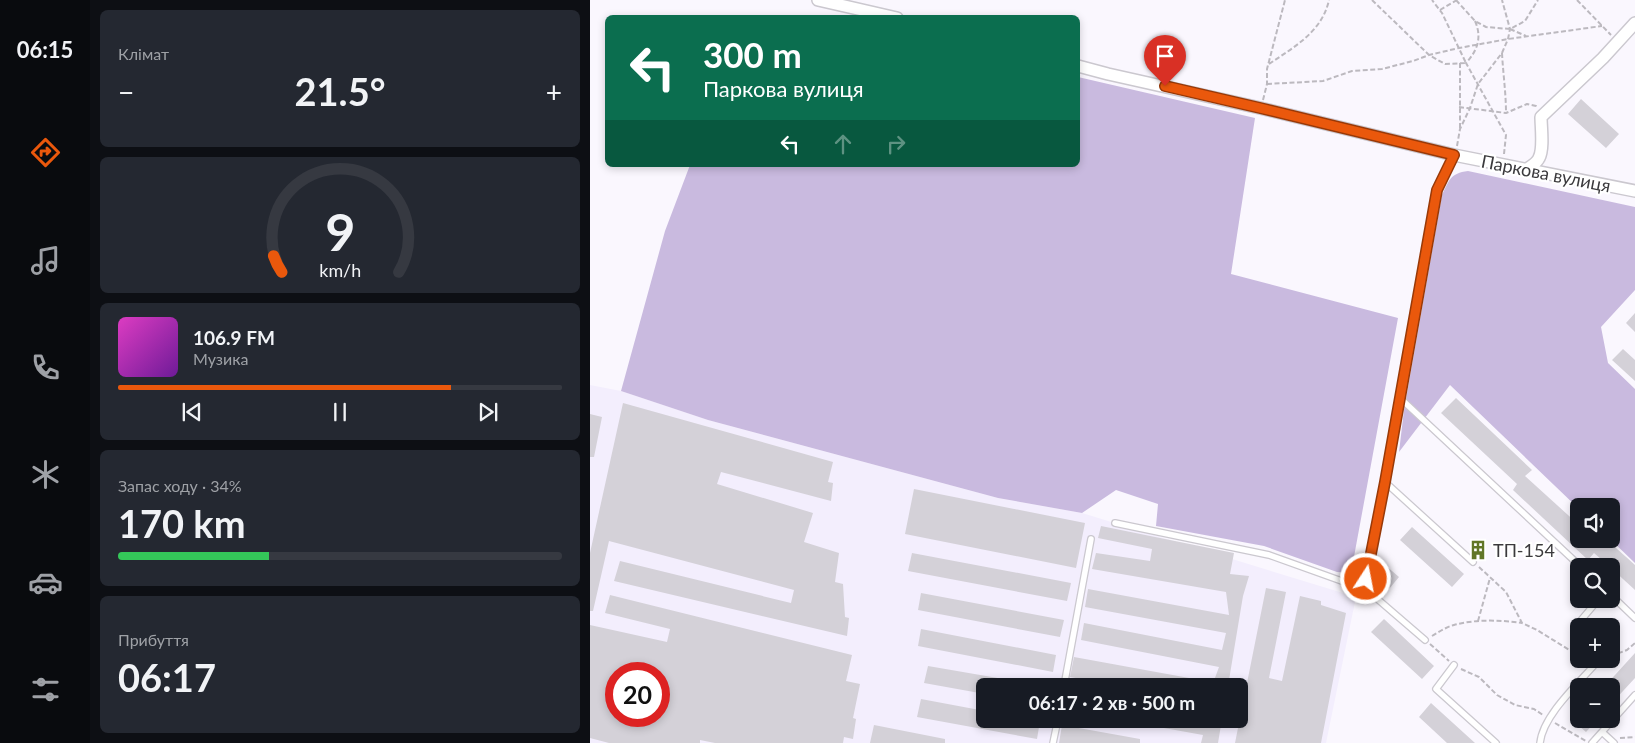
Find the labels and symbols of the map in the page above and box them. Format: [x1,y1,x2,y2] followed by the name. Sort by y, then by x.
[1144,35,1186,86] pin
[1479,150,1613,196] street label: Паркова вулиця
[1467,539,1489,561] building icon: ТП-154
[1493,539,1555,561] place label: ТП-154
[1339,552,1391,604] position arrow
[605,662,670,727] speed limit sign: 20

